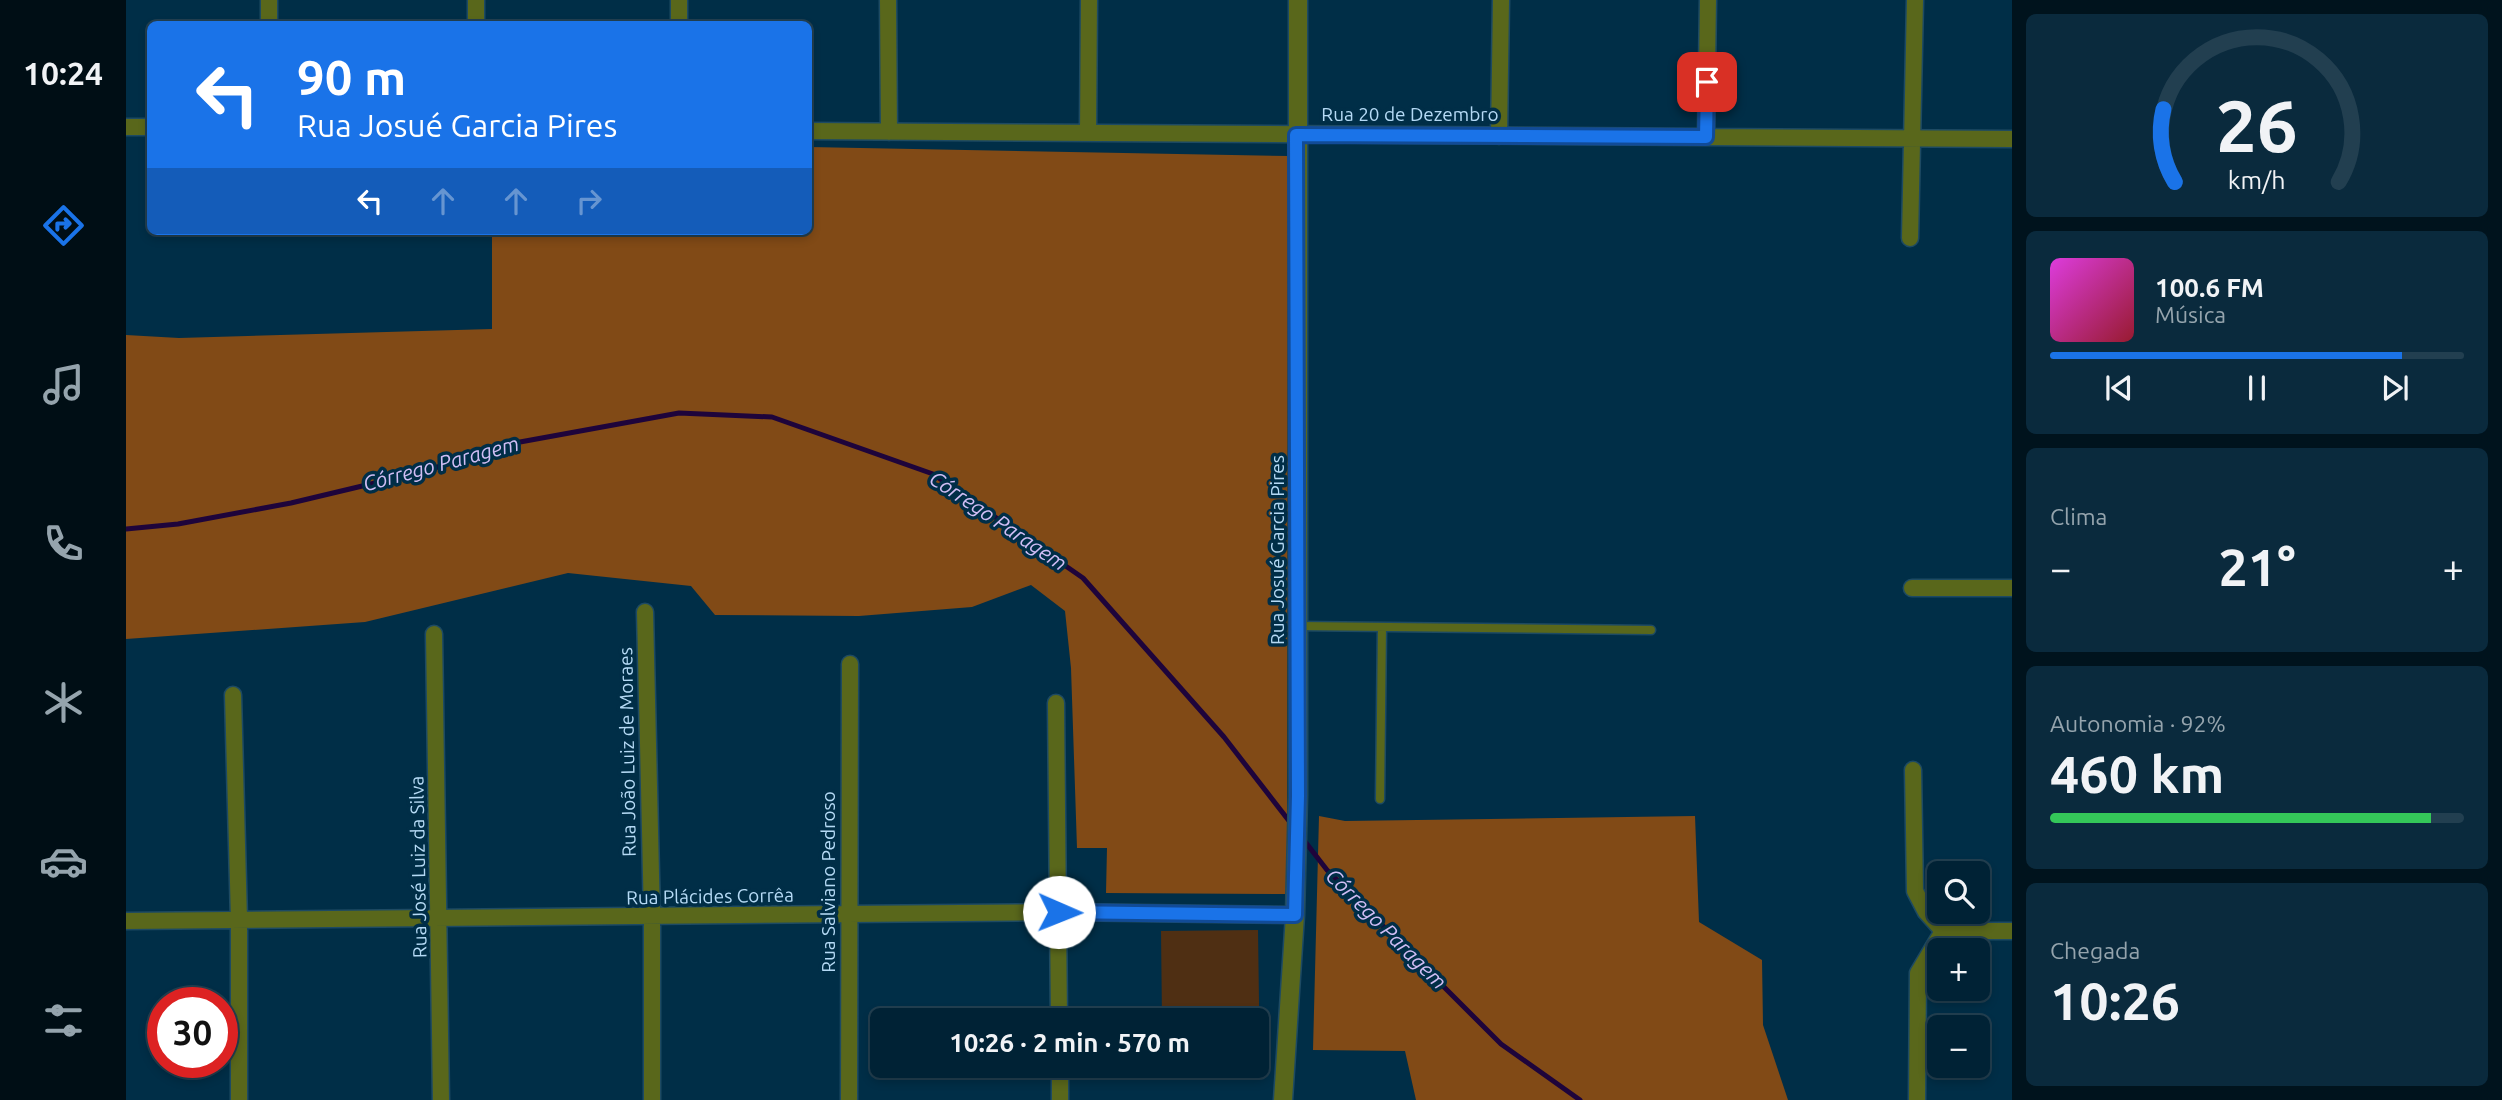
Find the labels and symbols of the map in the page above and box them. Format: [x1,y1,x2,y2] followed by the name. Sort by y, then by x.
[1677,52,1737,112] pin
[1321,103,1499,125] street label: Rua 20 de Dezembro
[360,431,521,495] water label: Córrego Paragem
[1266,455,1288,645] street label: Rua Josué Garcia Pires
[925,465,1072,575] water label: Córrego Paragem
[614,647,640,857] street label: Rua João Luiz de Moraes
[405,776,431,958] street label: Rua José Luiz da Silva
[817,791,839,973] street label: Rua Salviano Pedroso
[1321,863,1452,994] water label: Córrego Paragem
[1022,875,1096,949] position arrow
[626,884,794,908] street label: Rua Plácides Corrêa
[147,987,238,1078] speed limit sign: 30

